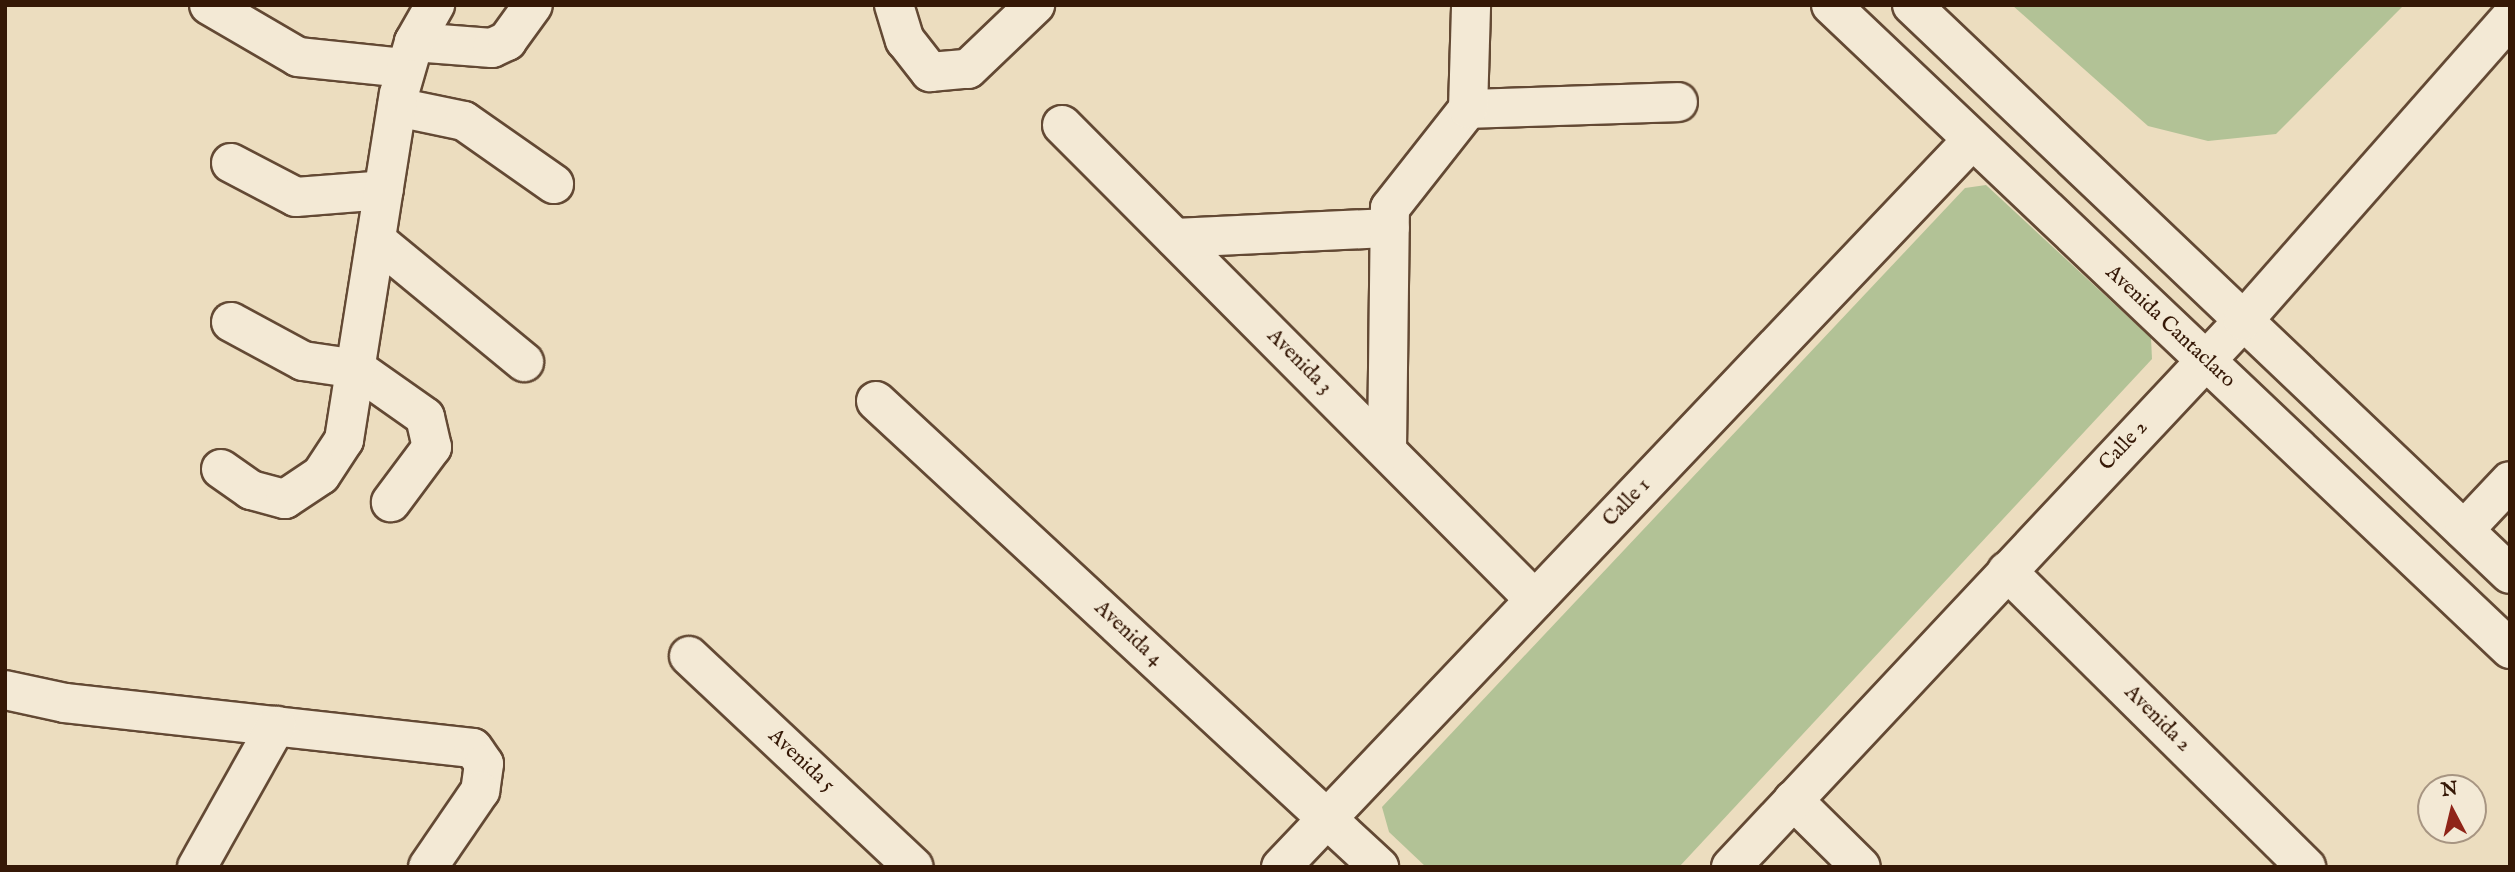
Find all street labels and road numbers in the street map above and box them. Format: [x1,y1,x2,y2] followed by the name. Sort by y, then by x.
[2100,260,2240,394] street label: Avenida Cantaclaro
[1261,324,1337,400] street label: Avenida 3
[2094,416,2154,476] street label: Calle 2
[1598,474,1656,532] street label: Calle 1
[1089,596,1167,672] street label: Avenida 4
[2118,680,2196,758] street label: Avenida 2
[763,724,839,798] street label: Avenida 5

